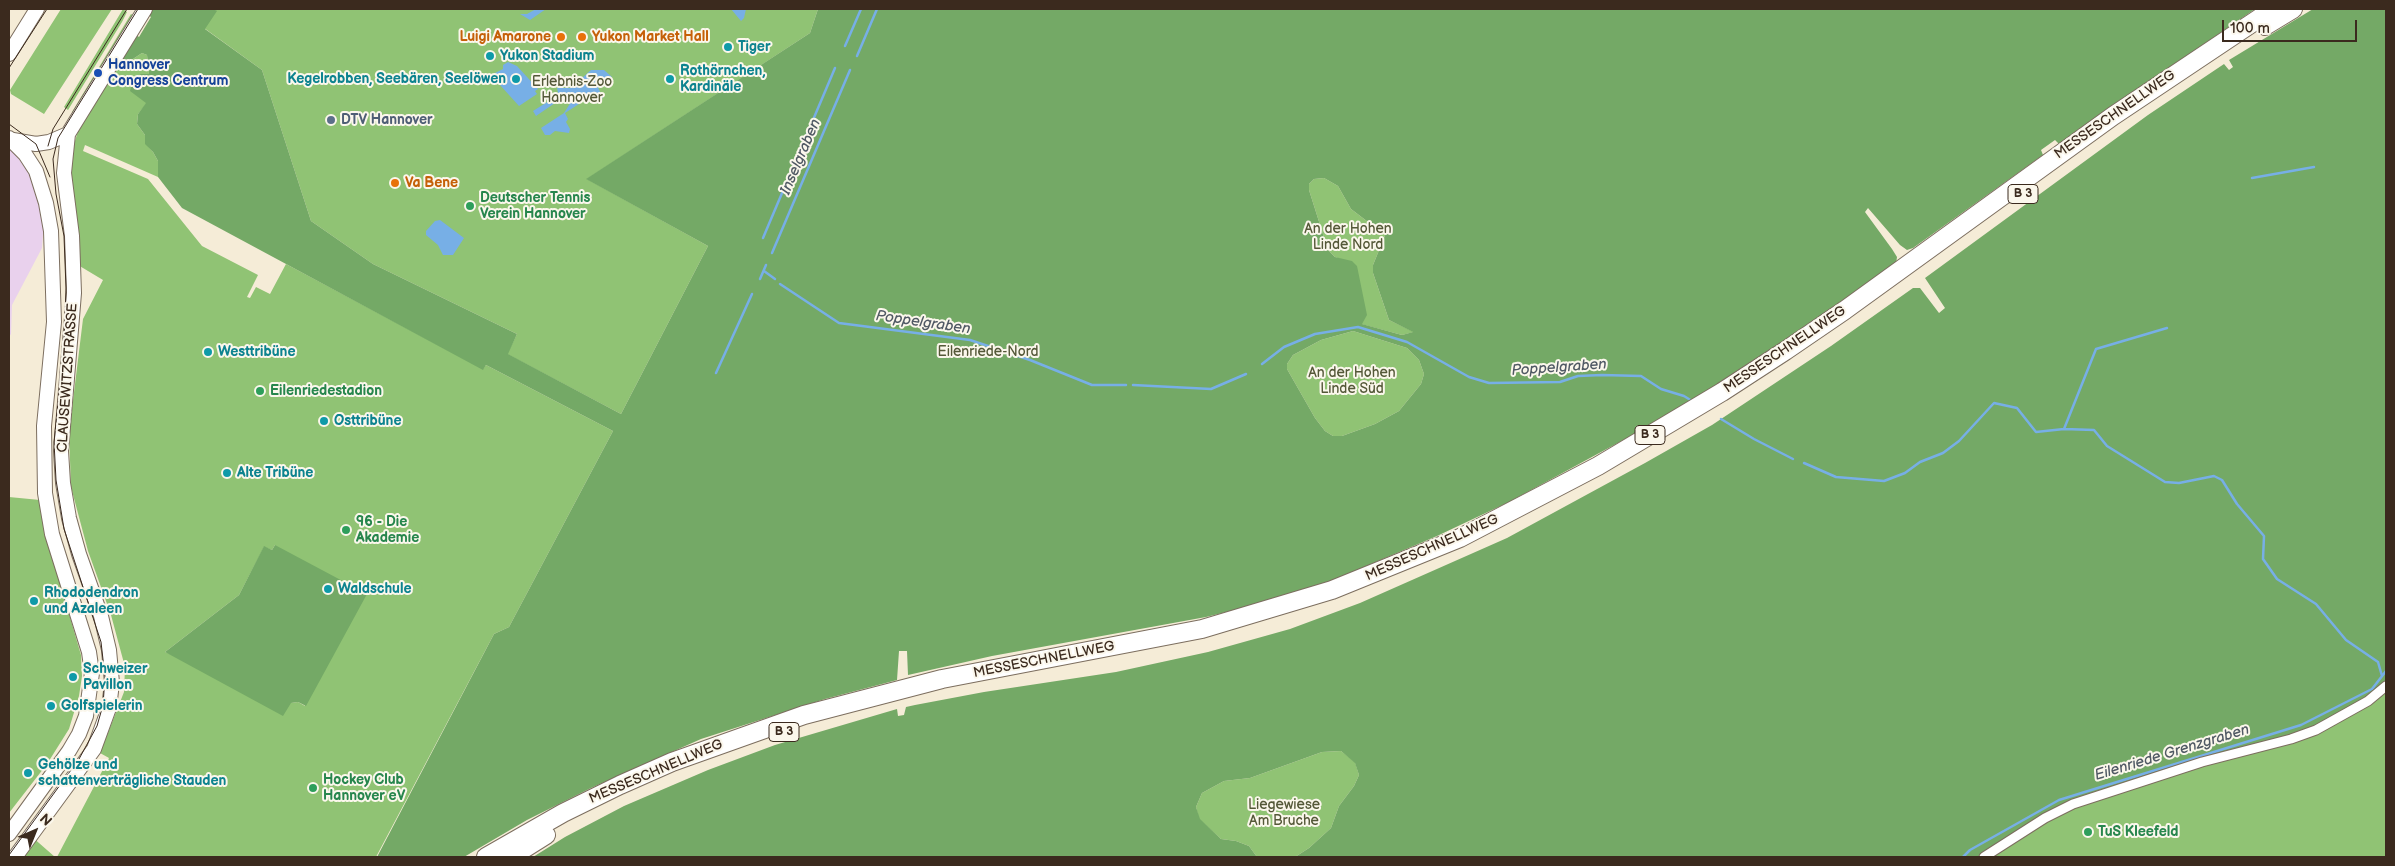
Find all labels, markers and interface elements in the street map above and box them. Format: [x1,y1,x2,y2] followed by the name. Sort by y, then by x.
[2225,10,2360,42] scale bar
[2230,19,2270,38] text: 100 m
[459,29,551,45] place label: Luigi Amarone
[592,29,709,45] place label: Yukon Market Hall
[555,31,567,43] marker: Luigi Amarone
[576,31,588,43] marker: Yukon Market Hall
[738,39,771,55] place label: Tiger
[722,41,734,53] marker: Tiger
[500,48,594,64] place label: Yukon Stadium
[484,50,496,62] marker: Yukon Stadium
[108,57,228,90] place label: Hannover Congress Centrum
[680,63,766,95] place label: Rothörnchen, Kardinäle
[92,67,104,79] marker: Hannover Congress Centrum
[2051,67,2179,163] street label: MESSESCHNELLWEG
[287,71,506,87] place label: Kegelrobben, Seebären, Seelöwen
[510,73,522,85] marker: Kegelrobben, Seebären, Seelöwen
[664,73,676,85] marker: Rothörnchen, Kardinäle
[532,74,612,106] park label: Erlebnis-Zoo Hannover
[341,112,433,128] place label: DTV Hannover
[325,114,337,126] marker: DTV Hannover
[777,116,825,198] water label: Inselgraben
[405,175,458,191] place label: Va Bene
[389,177,401,189] marker: Va Bene
[2008,184,2038,203] road number: B 3
[480,190,590,222] place label: Deutscher Tennis Verein Hannover
[464,200,476,212] marker: Deutscher Tennis Verein Hannover
[1304,221,1392,253] park label: An der Hohen Linde Nord
[54,303,82,453] street label: CLAUSEWITZSTRASSE
[1721,303,1849,397] street label: MESSESCHNELLWEG
[874,307,972,339] water label: Poppelgraben
[218,344,295,360] place label: Westtribüne
[937,344,1039,360] park label: Eilenriede-Nord
[202,346,214,358] marker: Westtribüne
[1511,356,1607,380] water label: Poppelgraben
[1308,365,1396,398] park label: An der Hohen Linde Süd
[270,383,382,399] place label: Eilenriedestadion
[254,385,266,397] marker: Eilenriedestadion
[334,413,401,429] place label: Osttribüne
[318,415,330,427] marker: Osttribüne
[1635,426,1665,444] road number: B 3
[237,465,313,481] place label: Alte Tribüne
[221,467,233,479] marker: Alte Tribüne
[1363,511,1501,585] street label: MESSESCHNELLWEG
[356,514,419,546] place label: 96 - Die Akademie
[340,524,352,536] marker: 96 - Die Akademie
[338,581,411,597] place label: Waldschule
[322,583,334,595] marker: Waldschule
[44,585,139,618] place label: Rhododendron und Azaleen
[28,595,40,607] marker: Rhododendron und Azaleen
[972,638,1116,682] street label: MESSESCHNELLWEG
[83,661,147,694] place label: Schweizer Pavillon
[67,671,79,683] marker: Schweizer Pavillon
[61,698,143,714] place label: Golfspielerin
[45,700,57,712] marker: Golfspielerin
[2092,721,2252,785] water label: Eilenriede Grenzgraben
[769,722,799,742] road number: B 3
[587,736,725,808] street label: MESSESCHNELLWEG
[38,757,226,790] place label: Gehölze und schattenverträgliche Stauden
[22,767,34,779] marker: Gehölze und schattenverträgliche Stauden
[323,772,405,804] place label: Hockey Club Hannover eV
[307,782,319,794] marker: Hockey Club Hannover eV
[1248,797,1320,830] park label: Liegewiese Am Bruche
[10,806,60,856] north arrow
[36,810,55,830] text: N
[2098,824,2178,840] place label: TuS Kleefeld
[2082,826,2094,838] marker: TuS Kleefeld

